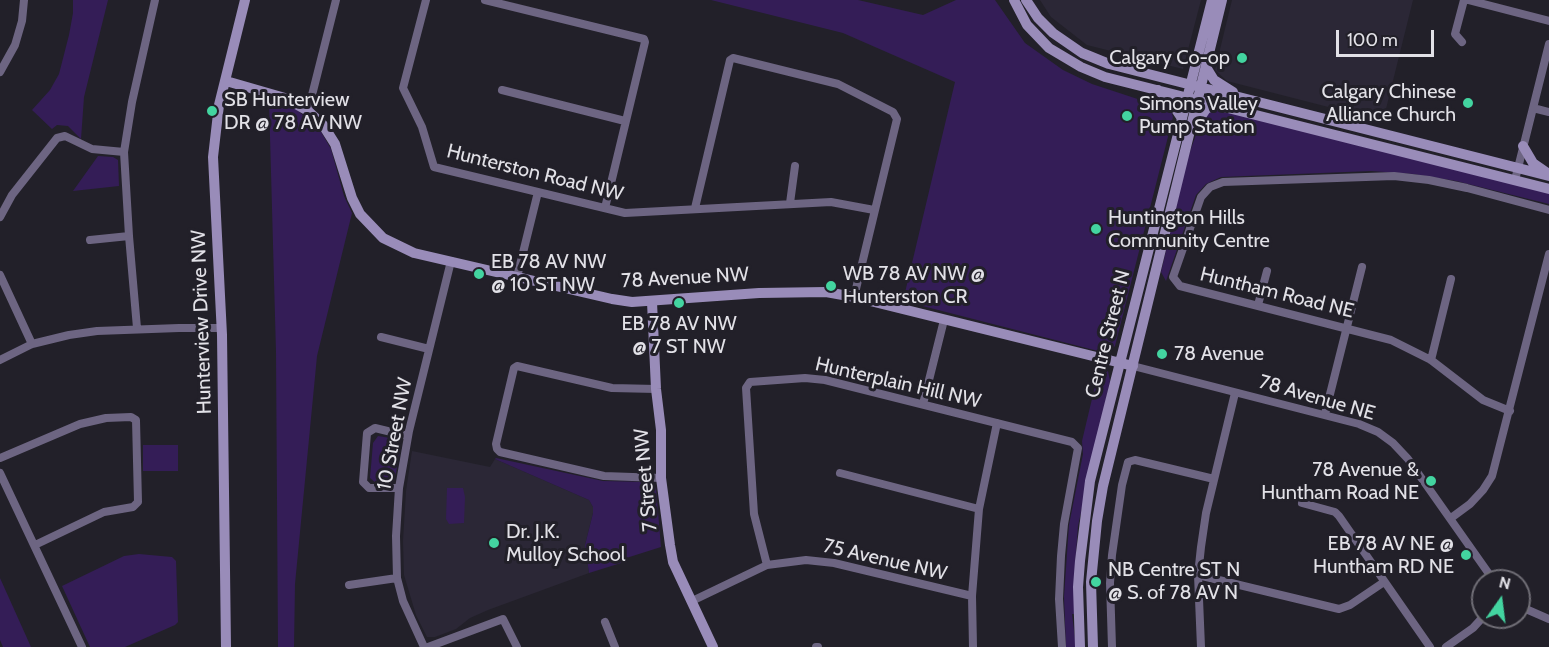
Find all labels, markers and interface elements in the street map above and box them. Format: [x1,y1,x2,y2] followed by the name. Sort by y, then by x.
[1339,18,1436,56] scale bar
[1347,29,1398,51] text: 100 m
[1109,46,1230,70] place label: Calgary Co-op
[1235,51,1249,65] marker: Calgary Co-op
[1322,80,1456,127] place label: Calgary Chinese Alliance Church
[224,88,362,135] place label: SB Hunterview DR @ 78 AV NW
[1139,92,1258,139] place label: Simons Valley Pump Station
[1461,96,1475,110] marker: Calgary Chinese Alliance Church
[205,104,219,118] marker: SB Hunterview DR @ 78 AV NW
[1120,109,1134,123] marker: Simons Valley Pump Station
[444,139,626,207] street label: Hunterston Road NW
[1108,206,1270,253] place label: Huntington Hills Community Centre
[1089,222,1103,236] marker: Huntington Hills Community Centre
[187,229,217,415] street label: Hunterview Drive NW
[491,250,606,297] place label: EB 78 AV NW @ 10 ST NW
[843,262,985,309] place label: WB 78 AV NW @ Hunterston CR
[1198,262,1356,324] street label: Huntham Road NE
[621,263,749,293] street label: 78 Avenue NW
[472,267,486,281] marker: EB 78 AV NW @ 10 ST NW
[1081,268,1135,400] street label: Centre Street N
[824,279,838,293] marker: WB 78 AV NW @ Hunterston CR
[672,296,686,310] marker: EB 78 AV NW @ 7 ST NW
[621,312,737,359] place label: EB 78 AV NW @ 7 ST NW
[1174,342,1264,366] place label: 78 Avenue
[1155,347,1169,361] marker: 78 Avenue
[813,352,983,414] street label: Hunterplain Hill NW
[1256,370,1378,426] street label: 78 Avenue NE
[372,376,418,492] street label: 10 Street NW
[630,427,662,533] street label: 7 Street NW
[1261,458,1419,505] place label: 78 Avenue & Huntham Road NE
[1424,474,1438,488] marker: 78 Avenue & Huntham Road NE
[506,520,626,567] place label: Dr. J.K. Mulloy School
[1313,532,1454,579] place label: EB 78 AV NE @ Huntham RD NE
[821,534,949,586] street label: 75 Avenue NW
[487,536,501,550] marker: Dr. J.K. Mulloy School
[1459,548,1473,562] marker: EB 78 AV NE @ Huntham RD NE
[1108,558,1240,605] place label: NB Centre ST N @ S. of 78 AV N
[1471,569,1531,629] north arrow
[1497,572,1513,594] text: N
[1089,575,1103,589] marker: NB Centre ST N @ S. of 78 AV N

